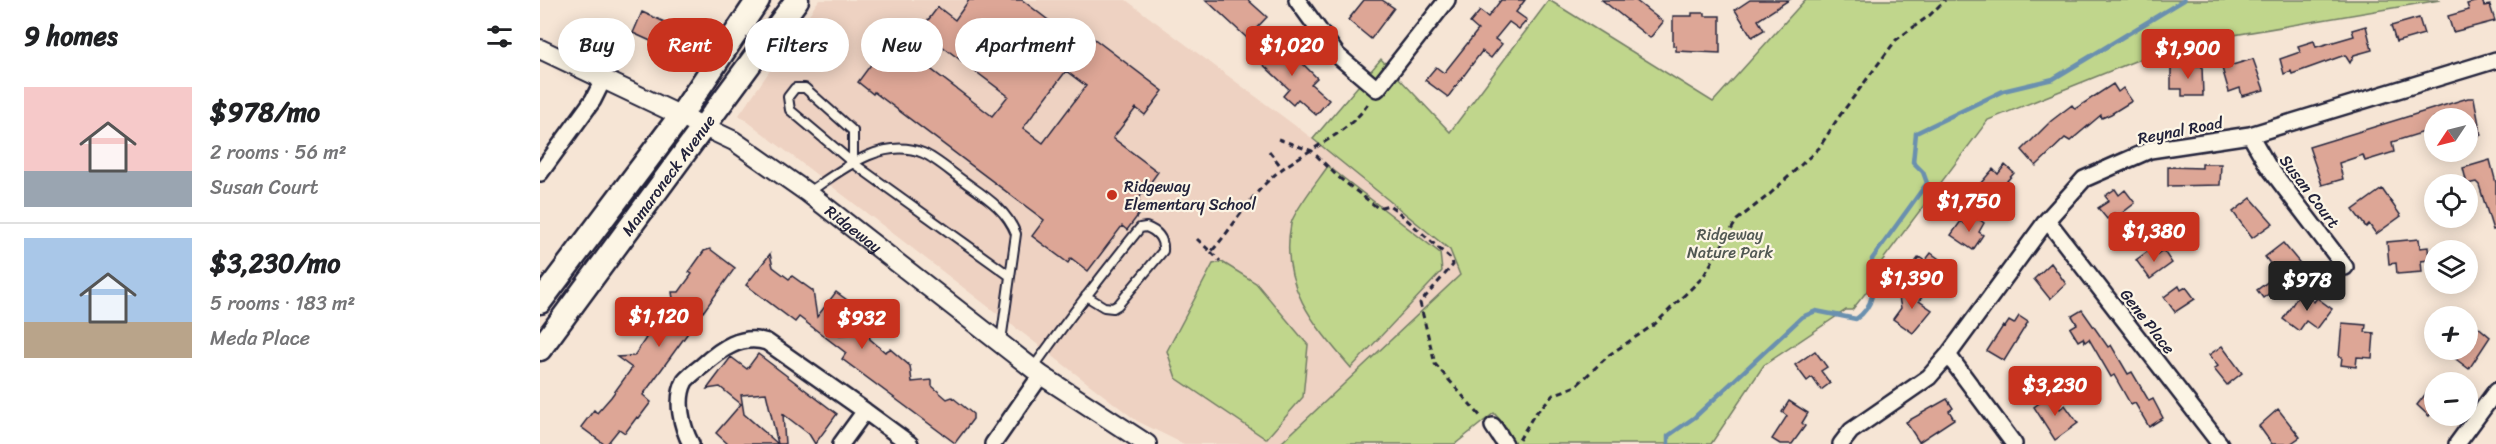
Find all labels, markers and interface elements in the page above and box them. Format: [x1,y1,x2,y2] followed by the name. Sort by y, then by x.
[24,13,118,59] text: 9 homes
[558,18,635,72] chip: Buy
[647,18,733,72] chip: Rent
[745,18,849,72] chip: Filters
[861,18,943,72] chip: New
[955,18,1096,72] chip: Apartment
[483,20,516,53] icon: filters
[1243,26,1341,77] pin: $1,020
[1260,28,1324,63] text: $1,020
[2139,29,2237,80] pin: $1,900
[2156,31,2220,66] text: $1,900
[210,89,320,135] text: $978/mo
[614,108,723,242] street label: Mamaroneck Avenue
[2135,108,2226,153] street label: Reynal Road
[2424,108,2478,162] north arrow
[2424,108,2478,426] map controls
[72,111,144,183] icon: home
[210,135,347,170] text: 2 rooms · 56 m²
[2272,148,2347,235] street label: Susan Court
[210,170,319,205] text: Susan Court
[1124,172,1256,219] place label: Ridgeway Elementary School
[2424,174,2478,228] button: locate
[1920,182,2018,233] pin: $1,750
[1937,184,2001,219] text: $1,750
[1105,188,1119,202] marker: Ridgeway Elementary School
[818,197,889,261] street label: Ridgeway
[2105,212,2203,263] pin: $1,380
[2122,214,2186,249] text: $1,380
[1687,220,1773,267] park label: Ridgeway Nature Park
[210,240,341,286] text: $3,230/mo
[2424,240,2478,294] button: layers
[1863,259,1961,310] pin: $1,390
[1880,261,1944,296] text: $1,390
[2271,261,2343,312] pin: $978
[72,262,144,334] icon: home
[2282,263,2332,298] text: $978
[2112,282,2183,361] street label: Gene Place
[210,286,355,321] text: 5 rooms · 183 m²
[610,297,708,348] pin: $1,120
[629,299,689,334] text: $1,120
[826,299,898,350] pin: $932
[838,301,886,336] text: $932
[2424,306,2478,360] button: +
[210,321,310,356] text: Meda Place
[2006,366,2104,417] pin: $3,230
[2023,368,2087,403] text: $3,230
[2424,372,2478,426] button: −

